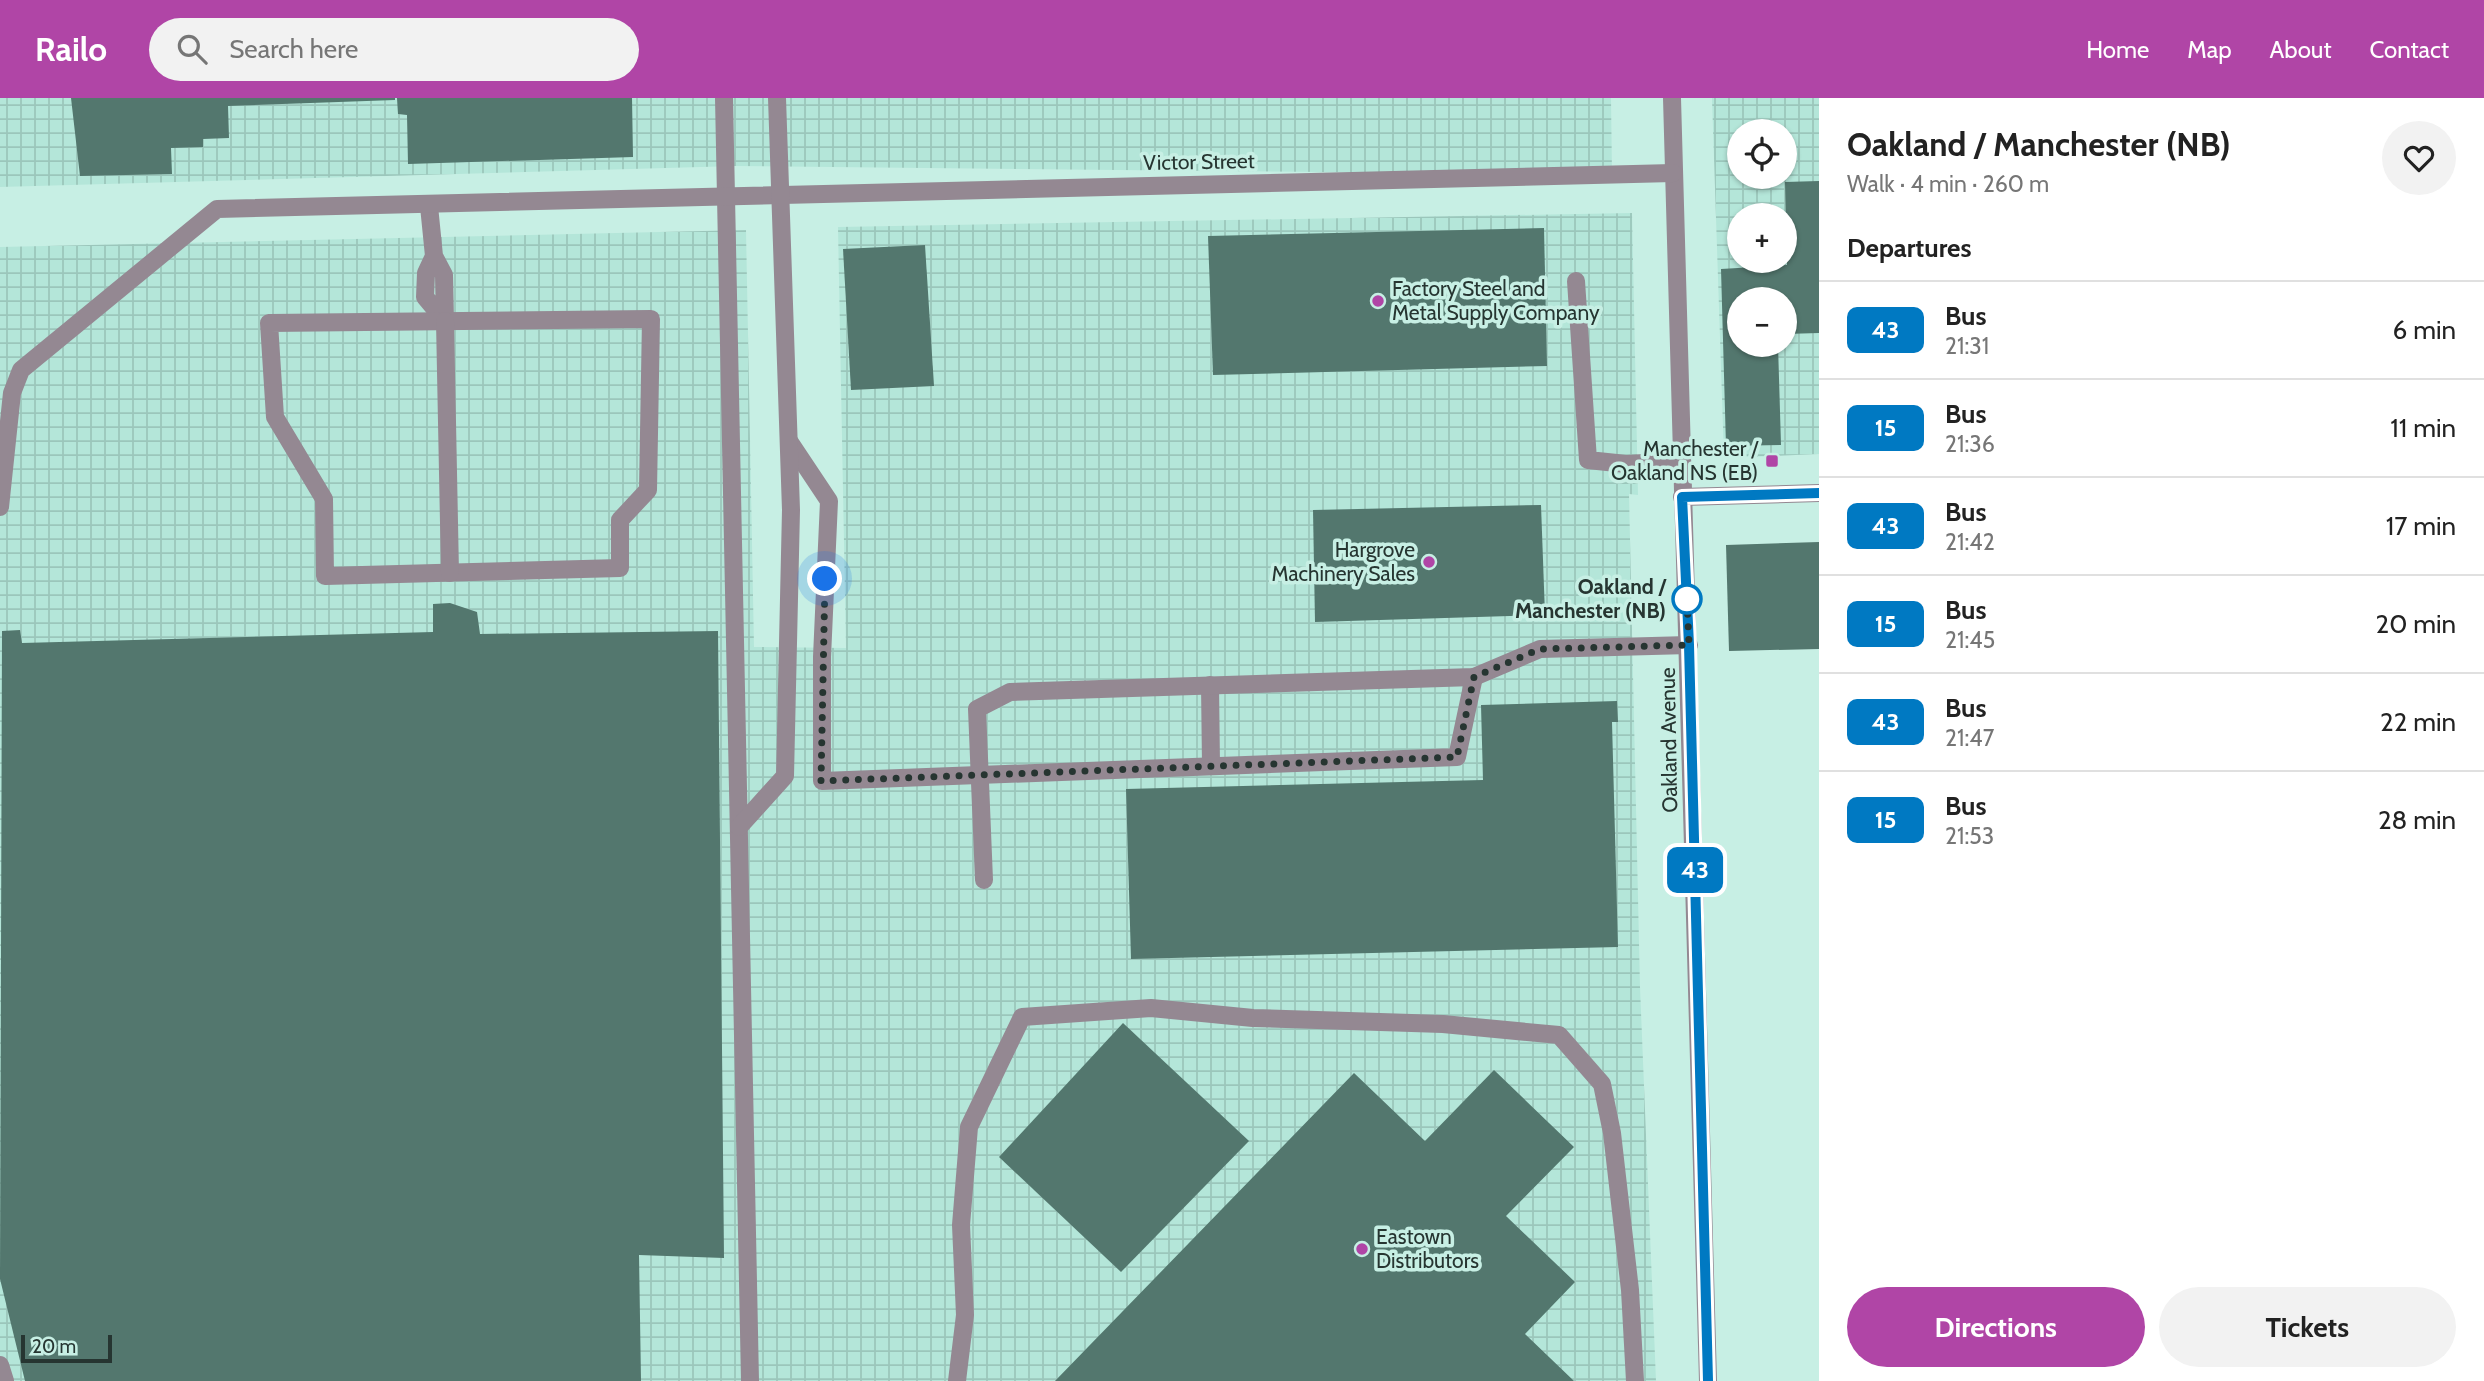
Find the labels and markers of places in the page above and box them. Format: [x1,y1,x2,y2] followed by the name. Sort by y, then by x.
[1392,276,1600,325] place label: Factory Steel and Metal Supply Company
[1370,293,1386,309] marker: Factory Steel and Metal Supply Company
[1611,436,1759,485] place label: Manchester / Oakland NS (EB)
[1764,453,1780,469] marker: Manchester / Oakland NS (EB)
[1272,537,1415,586] place label: Hargrove Machinery Sales
[1421,554,1437,570] marker: Hargrove Machinery Sales
[1515,574,1667,623] place label: Oakland / Manchester (NB)
[1672,584,1702,614] marker: Oakland / Manchester (NB)
[1376,1224,1479,1273] place label: Eastown Distributors
[1354,1241,1370,1257] marker: Eastown Distributors

